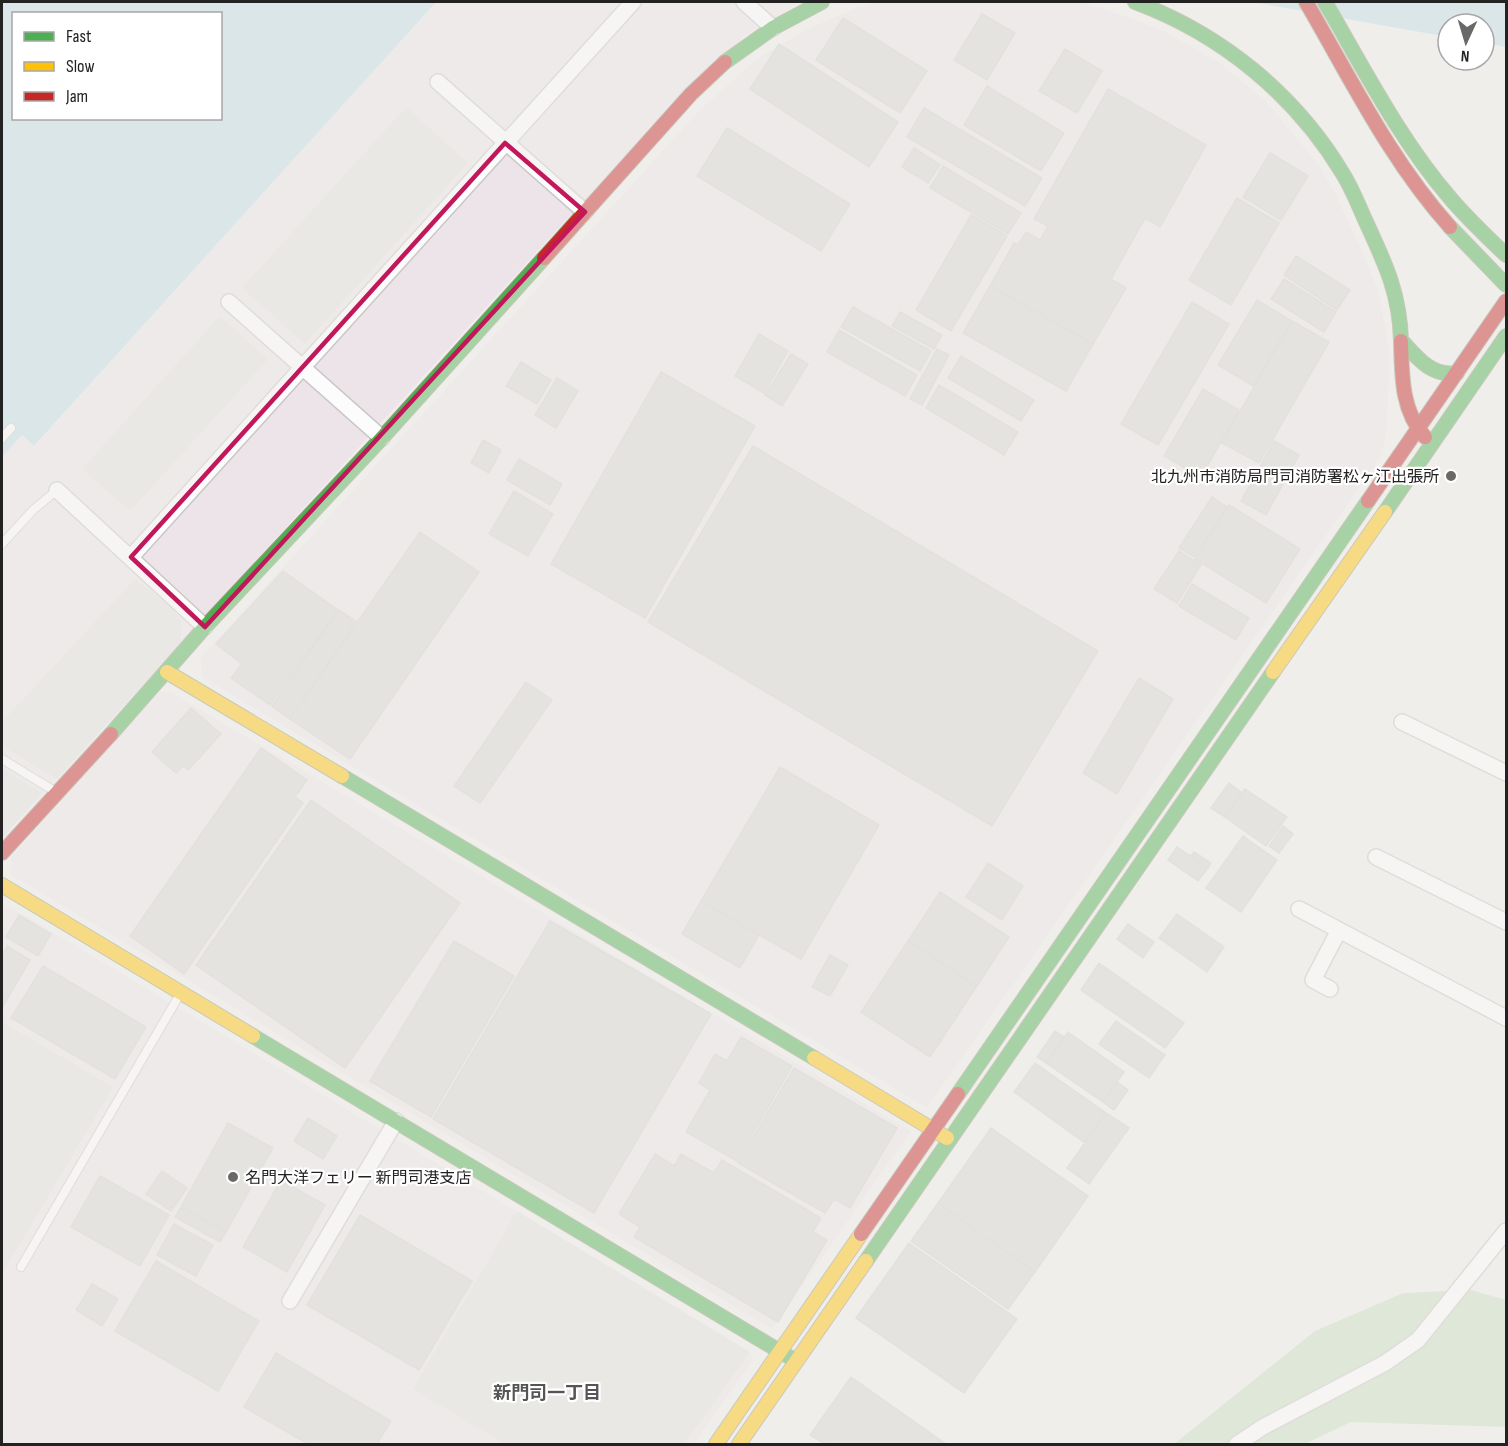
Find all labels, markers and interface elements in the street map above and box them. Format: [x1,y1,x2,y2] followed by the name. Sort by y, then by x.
[12,12,222,120] legend
[1436,12,1496,72] north arrow
[66,26,92,47] text: Fast
[1460,46,1470,65] text: N
[66,56,95,77] text: Slow
[65,86,88,107] text: Jam
[1151,468,1439,487] place label: 北九州市消防局門司消防署松ヶ江出張所
[1444,469,1458,483] marker: 北九州市消防局門司消防署松ヶ江出張所
[245,1169,472,1188] place label: 名門大洋フェリー 新門司港支店
[226,1170,240,1184] marker: 名門大洋フェリー 新門司港支店
[493,1383,601,1404] district label: 新門司一丁目

